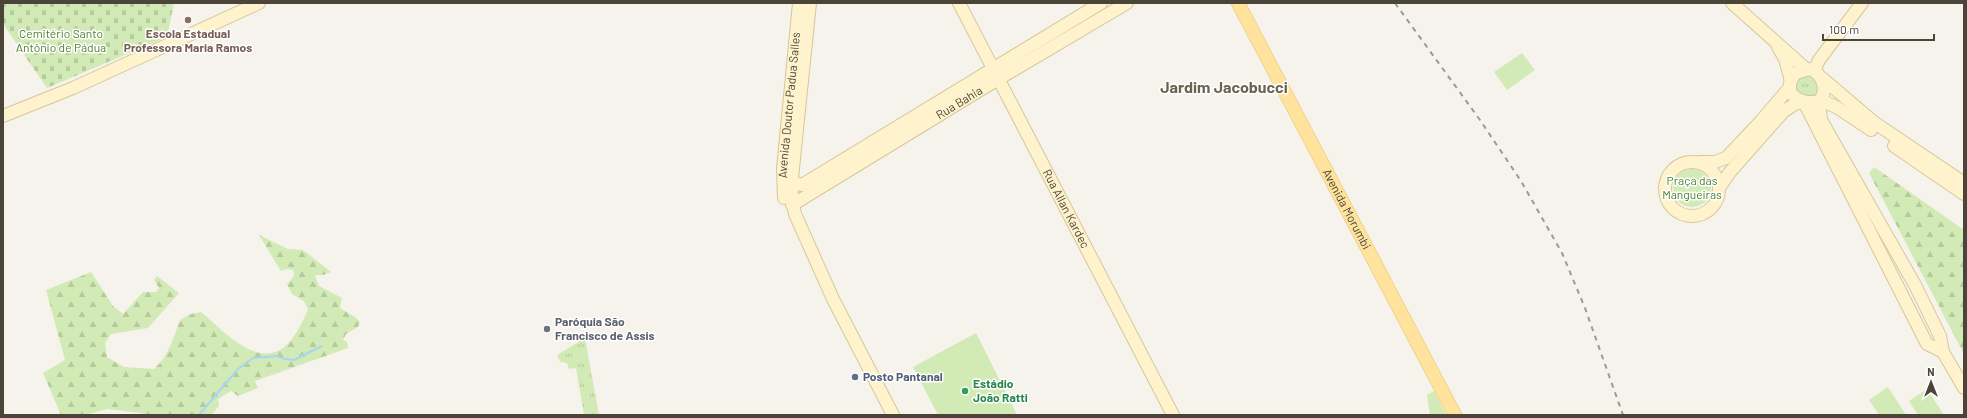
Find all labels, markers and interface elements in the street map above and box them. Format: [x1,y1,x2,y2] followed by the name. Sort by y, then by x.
[183,15,193,25] marker: Escola Estadual Professora Maria Ramos
[1823,16,1934,42] scale bar
[1829,22,1859,36] text: 100 m
[16,26,106,54] park label: Cemitério Santo Antônio de Pádua
[124,26,252,54] place label: Escola Estadual Professora Maria Ramos
[775,31,802,179] street label: Avenida Doutor Padua Salles
[1160,77,1288,96] district label: Jardim Jacobucci
[933,83,984,121] street label: Rua Bahia
[1321,166,1374,251] street label: Avenida Morumbi
[1041,167,1093,250] street label: Rua Allan Kardec
[1662,173,1722,201] park label: Praça das Mangueiras
[555,314,655,342] place label: Paróquia São Francisco de Assis
[542,324,552,334] marker: Paróquia São Francisco de Assis
[1911,362,1951,402] north arrow
[1927,365,1935,378] text: N
[863,369,943,383] place label: Posto Pantanal
[850,372,860,382] marker: Posto Pantanal
[973,376,1028,404] place label: Estádio João Ratti
[960,386,970,396] marker: Estádio João Ratti

